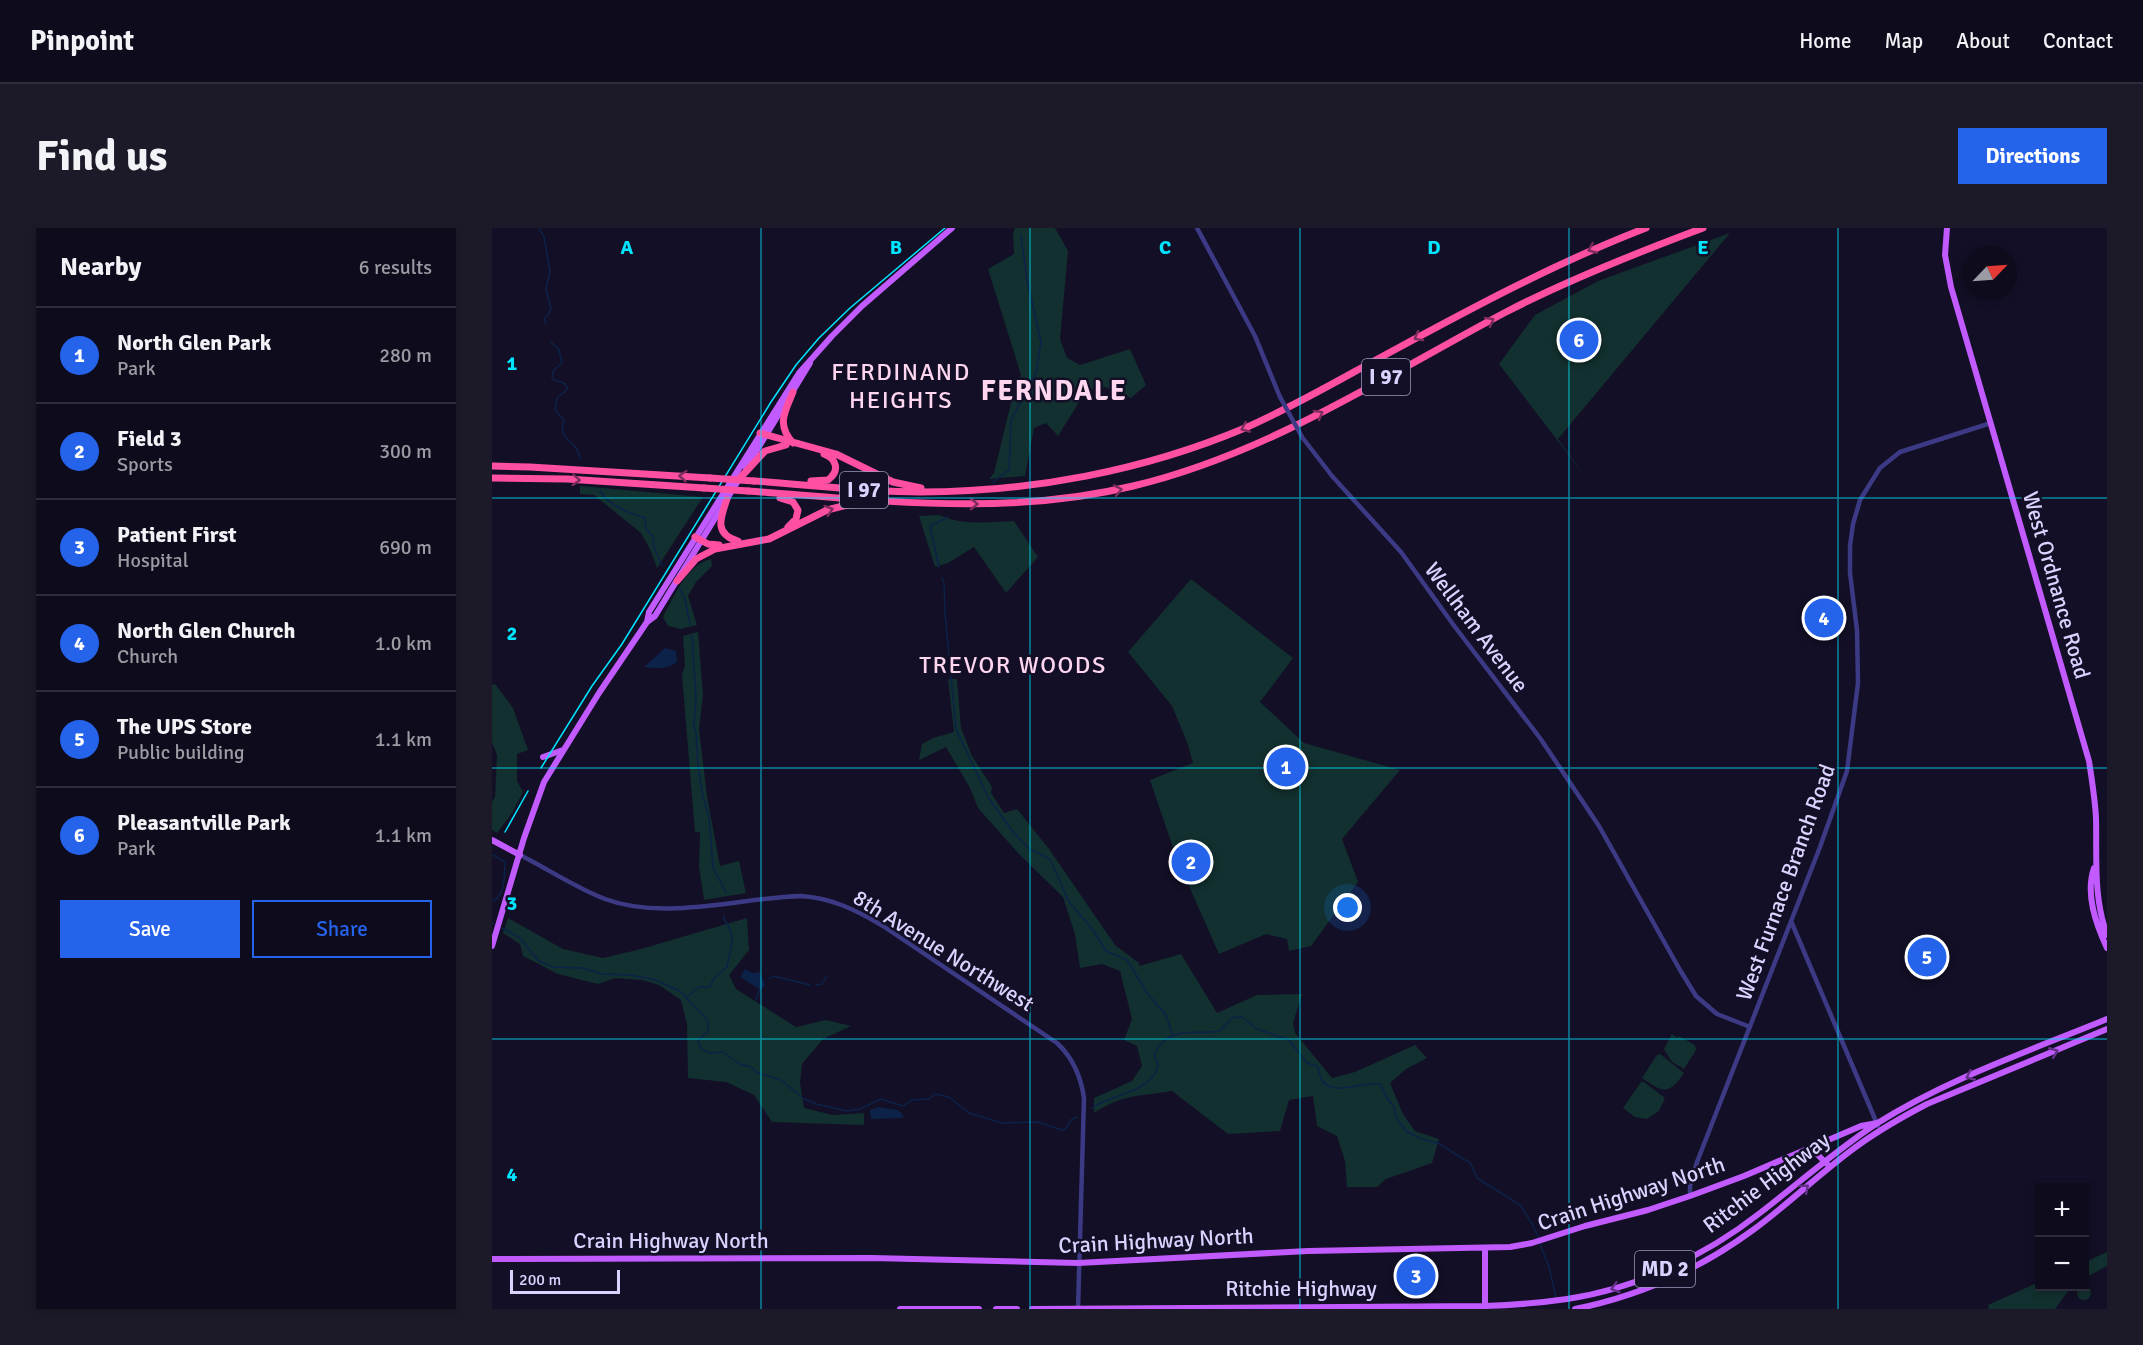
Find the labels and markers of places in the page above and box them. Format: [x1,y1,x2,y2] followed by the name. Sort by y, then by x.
[1560,318,1598,362] pin: 6
[1804,596,1844,640] pin: 4
[1266,744,1306,790] pin: 1
[1172,840,1210,884] pin: 2
[1908,934,1946,980] pin: 5
[1396,1254,1436,1298] pin: 3

